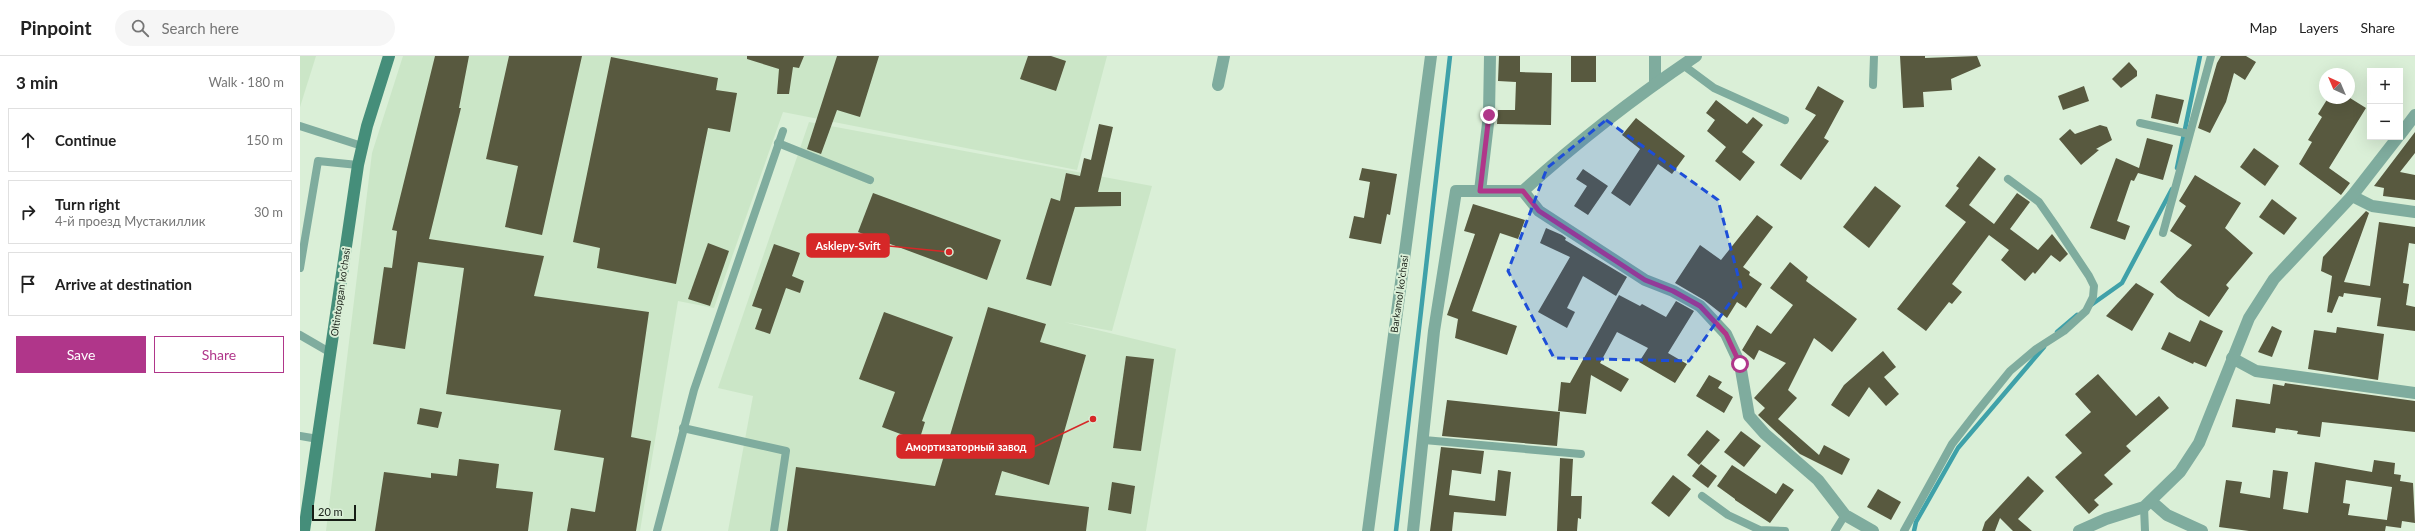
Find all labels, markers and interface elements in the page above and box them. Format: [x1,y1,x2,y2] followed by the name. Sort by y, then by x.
[115,10,395,46] search box
[20,16,91,39] text: Pinpoint
[129,17,151,39] icon: search
[161,19,239,37] text: Search here
[2249,19,2277,36] text: Map
[2299,19,2339,36] text: Layers
[2361,19,2395,36] text: Share
[2319,68,2355,104] north arrow
[2367,68,2403,140] map controls
[2367,68,2403,104] button: +
[16,72,58,93] text: 3 min
[208,74,284,90] text: Walk · 180 m
[2367,104,2403,140] button: −
[1480,106,1498,124] route end
[17,129,39,151] icon: ahead
[55,131,116,149] text: Continue
[246,132,283,148] text: 150 m
[55,195,120,213] text: Turn right
[17,201,39,223] icon: right
[254,204,283,220] text: 30 m
[55,213,205,229] text: 4-й проезд Мустакиллик
[807,234,889,257] callout: Asklepy-Svift
[814,239,881,252] text: Asklepy-Svift
[328,247,352,337] street label: Oltintopgan ko'chasi
[1388,255,1410,333] street label: Barkamol ko'chasi
[17,273,39,295] icon: arrive
[55,275,192,293] text: Arrive at destination
[16,336,146,373] button: Save
[154,336,284,373] button: Share
[1731,355,1749,373] route start
[897,435,1034,458] callout: Амортизаторный завод
[904,440,1027,453] text: Амортизаторный завод
[312,503,356,522] scale bar
[318,505,343,518] text: 20 m

